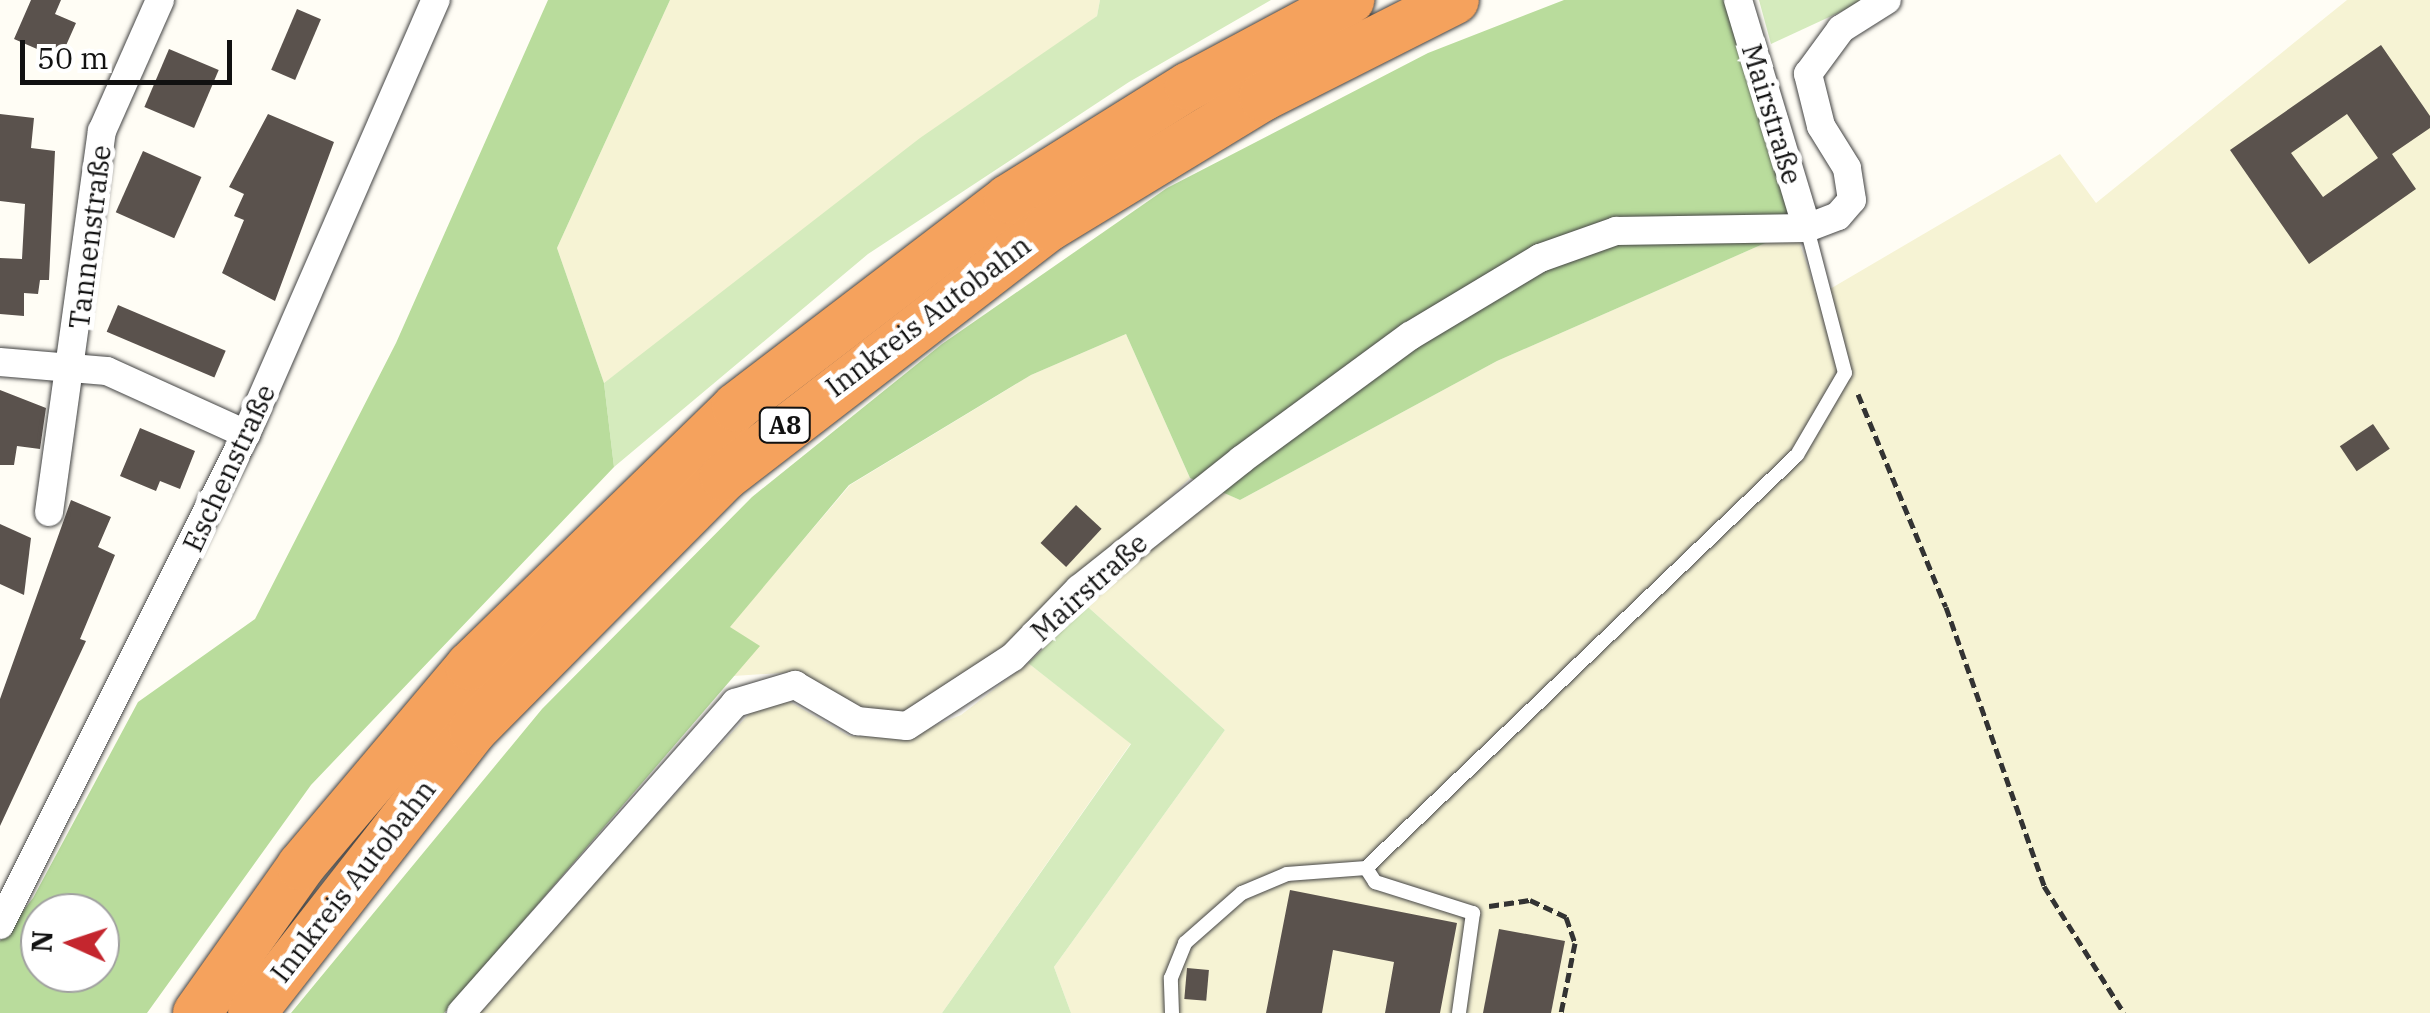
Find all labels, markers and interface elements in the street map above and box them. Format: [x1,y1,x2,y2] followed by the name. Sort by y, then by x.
[25,20,238,82] scale bar
[37,38,109,77] text: 50 m
[1735,40,1809,188] street label: Mairstraße
[62,143,118,331] street label: Tannenstraße
[819,228,1037,404] street label: Innkreis Autobahn
[176,379,282,557] street label: Eschenstraße
[758,405,812,445] road number: A8
[1024,526,1154,648] street label: Mairstraße
[264,773,442,989] street label: Innkreis Autobahn
[20,893,120,993] north arrow
[22,929,61,954] text: N

